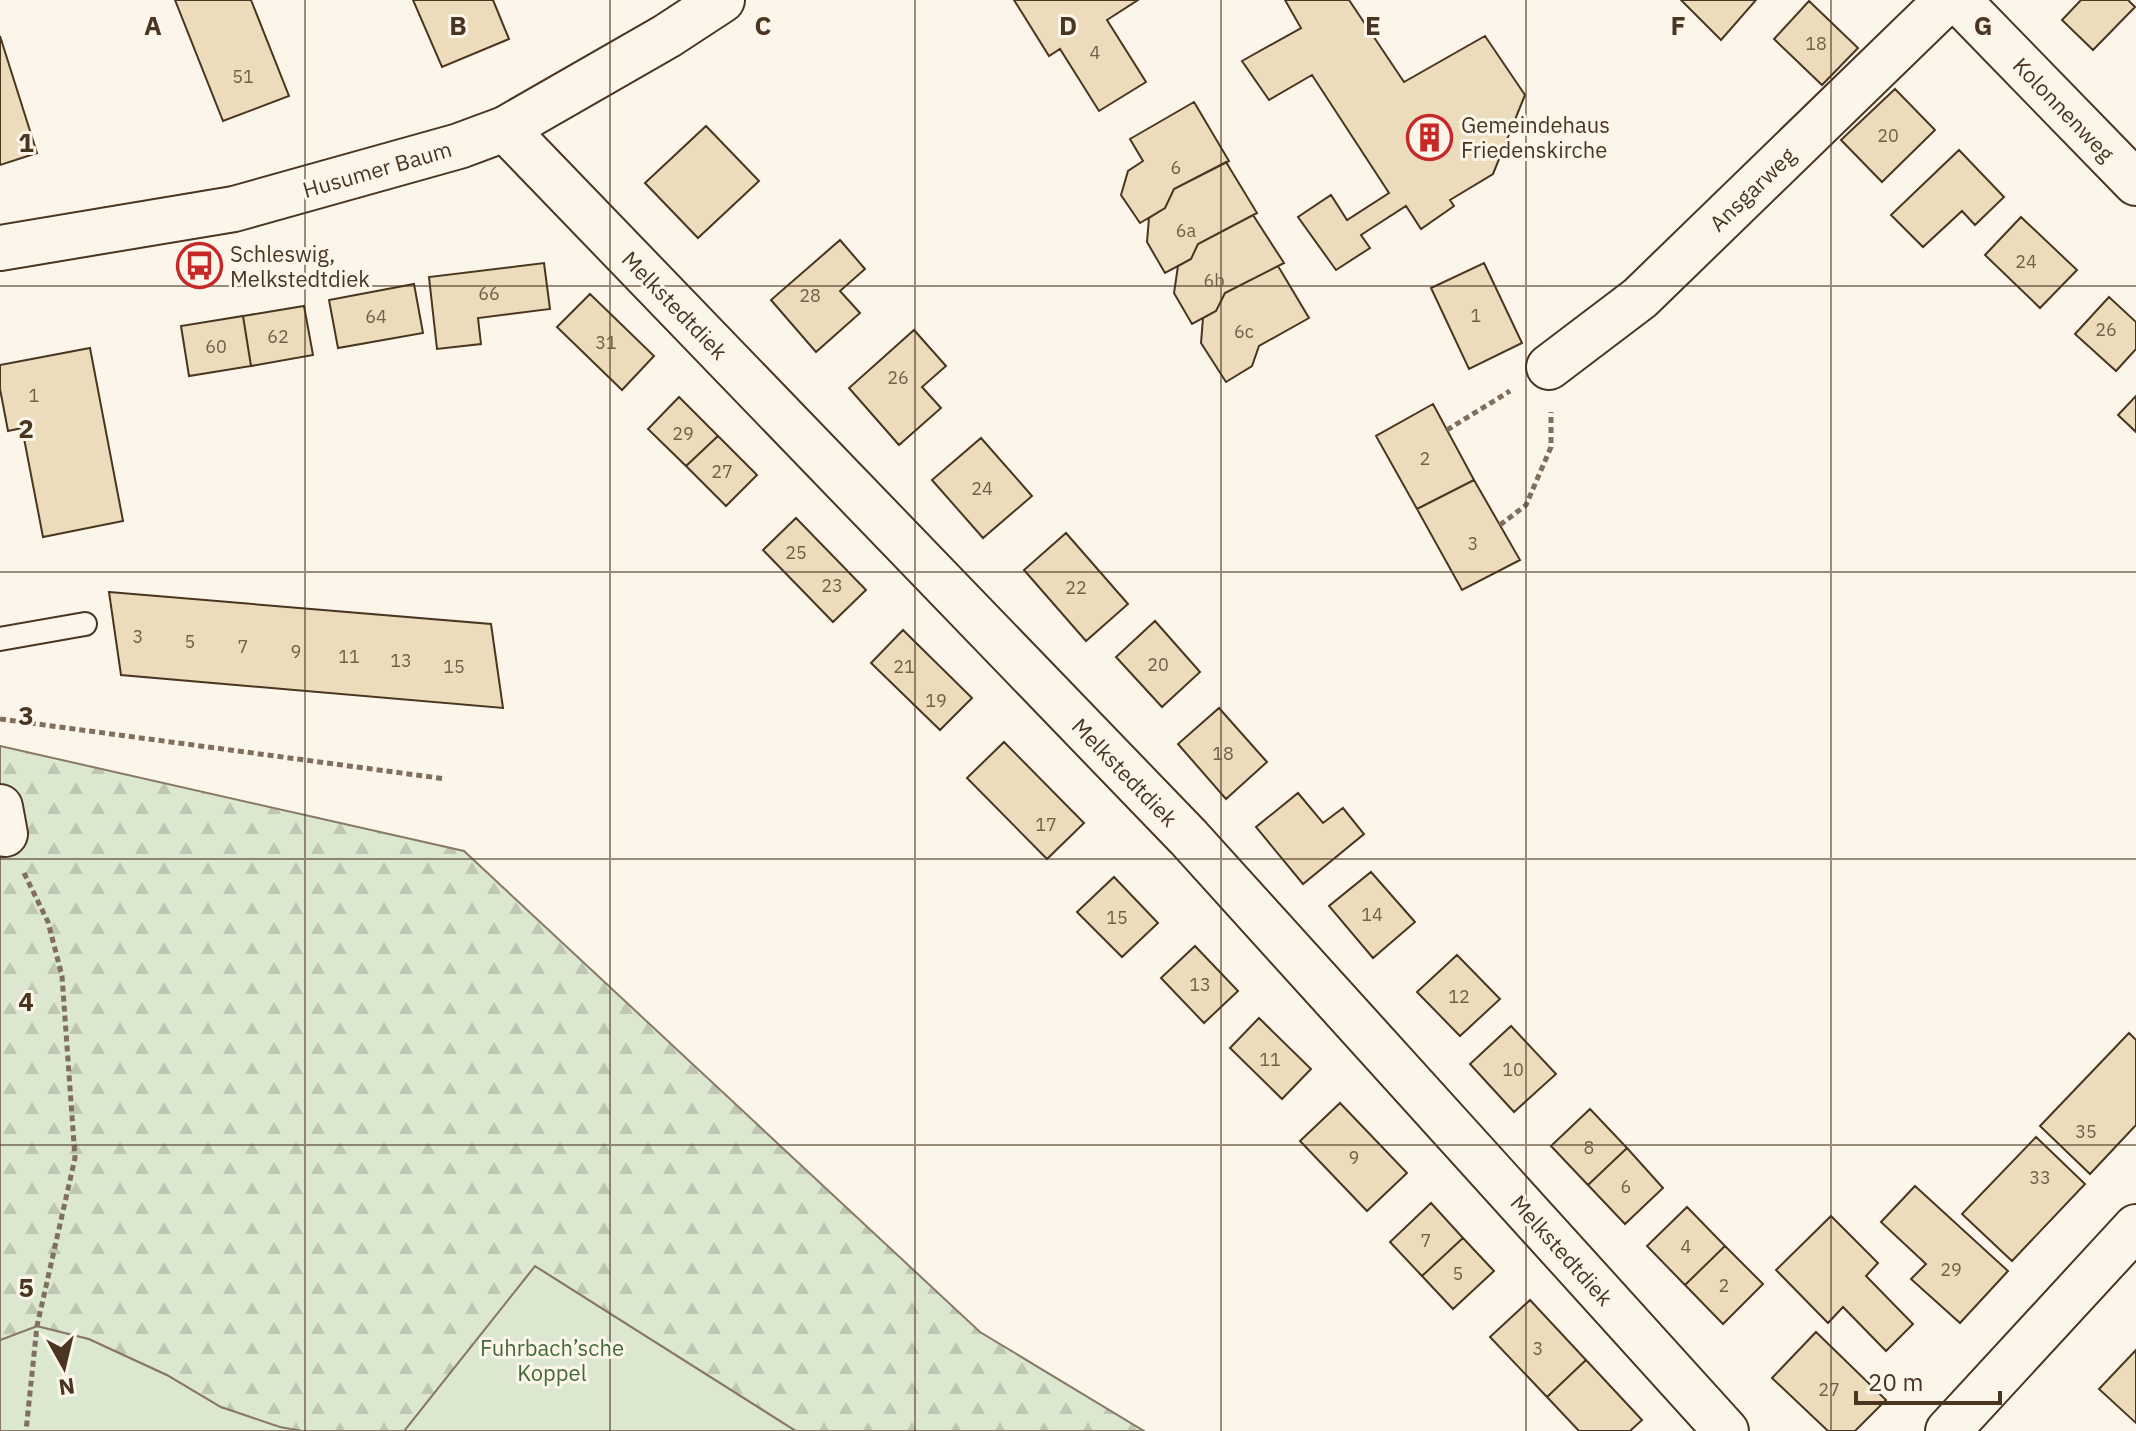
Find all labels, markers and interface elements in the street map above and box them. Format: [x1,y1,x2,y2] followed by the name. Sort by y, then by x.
[144,8,162,42] text: A
[449,8,467,42] text: B
[755,8,772,42] text: C
[1059,8,1077,42] text: D
[1365,8,1381,42] text: E
[1670,8,1686,42] text: F
[1974,8,1992,42] text: G
[1805,32,1827,55] house number: 18
[1090,41,1101,64] house number: 4
[2007,51,2121,168] street label: Kolonnenweg
[232,65,254,88] house number: 51
[1461,110,1610,164] place label: Gemeindehaus Friedenskirche
[1406,113,1454,161] building icon: Gemeindehaus Friedenskirche
[1877,124,1899,147] house number: 20
[18,125,34,159] text: 1
[299,134,455,204] street label: Husumer Baum
[1703,140,1802,237] street label: Ansgarweg
[1171,156,1181,179] house number: 6
[1176,219,1197,242] house number: 6a
[230,239,370,293] place label: Schleswig, Melkstedtdiek
[175,242,223,290] bus stop icon: Schleswig, Melkstedtdiek
[616,245,734,366] street label: Melkstedtdiek
[2015,250,2037,273] house number: 24
[1203,269,1225,292] house number: 6b
[478,282,500,305] house number: 66
[799,284,821,307] house number: 28
[1471,304,1481,327] house number: 1
[365,305,387,328] house number: 64
[2095,318,2117,341] house number: 26
[1234,320,1254,343] house number: 6c
[267,325,289,348] house number: 62
[595,331,617,354] house number: 31
[205,335,227,358] house number: 60
[887,366,909,389] house number: 26
[29,384,39,407] house number: 1
[18,411,34,445] text: 2
[672,422,694,445] house number: 29
[1420,447,1430,470] house number: 2
[711,460,733,483] house number: 27
[971,477,993,500] house number: 24
[1468,532,1478,555] house number: 3
[785,541,807,564] house number: 25
[821,574,843,597] house number: 23
[1065,576,1087,599] house number: 22
[133,625,143,648] house number: 3
[185,630,195,653] house number: 5
[238,635,248,658] house number: 7
[291,640,301,663] house number: 9
[338,645,360,668] house number: 11
[390,649,412,672] house number: 13
[1147,653,1169,676] house number: 20
[443,655,465,678] house number: 15
[893,655,915,678] house number: 21
[925,689,947,712] house number: 19
[18,698,34,732] text: 3
[1066,712,1184,833] street label: Melkstedtdiek
[1212,742,1234,765] house number: 18
[1035,813,1057,836] house number: 17
[1361,903,1383,926] house number: 14
[1106,906,1128,929] house number: 15
[1189,973,1211,996] house number: 13
[18,984,34,1018] text: 4
[1448,985,1470,1008] house number: 12
[1259,1048,1281,1071] house number: 11
[1502,1058,1524,1081] house number: 10
[2075,1120,2097,1143] house number: 35
[1584,1136,1594,1159] house number: 8
[1349,1146,1359,1169] house number: 9
[2029,1166,2051,1189] house number: 33
[1621,1175,1631,1198] house number: 6
[1504,1188,1620,1312] street label: Melkstedtdiek
[1421,1229,1431,1252] house number: 7
[1681,1235,1692,1258] house number: 4
[1940,1258,1962,1281] house number: 29
[1453,1262,1463,1285] house number: 5
[18,1270,34,1304] text: 5
[1719,1274,1729,1297] house number: 2
[24,1327,104,1407] north arrow
[480,1333,624,1387] park label: Fuhrbach’sche Koppel
[1533,1337,1543,1360] house number: 3
[1856,1355,2000,1405] scale bar
[1868,1366,1923,1398] text: 20 m
[57,1372,77,1403] text: N
[1818,1378,1840,1401] house number: 27

